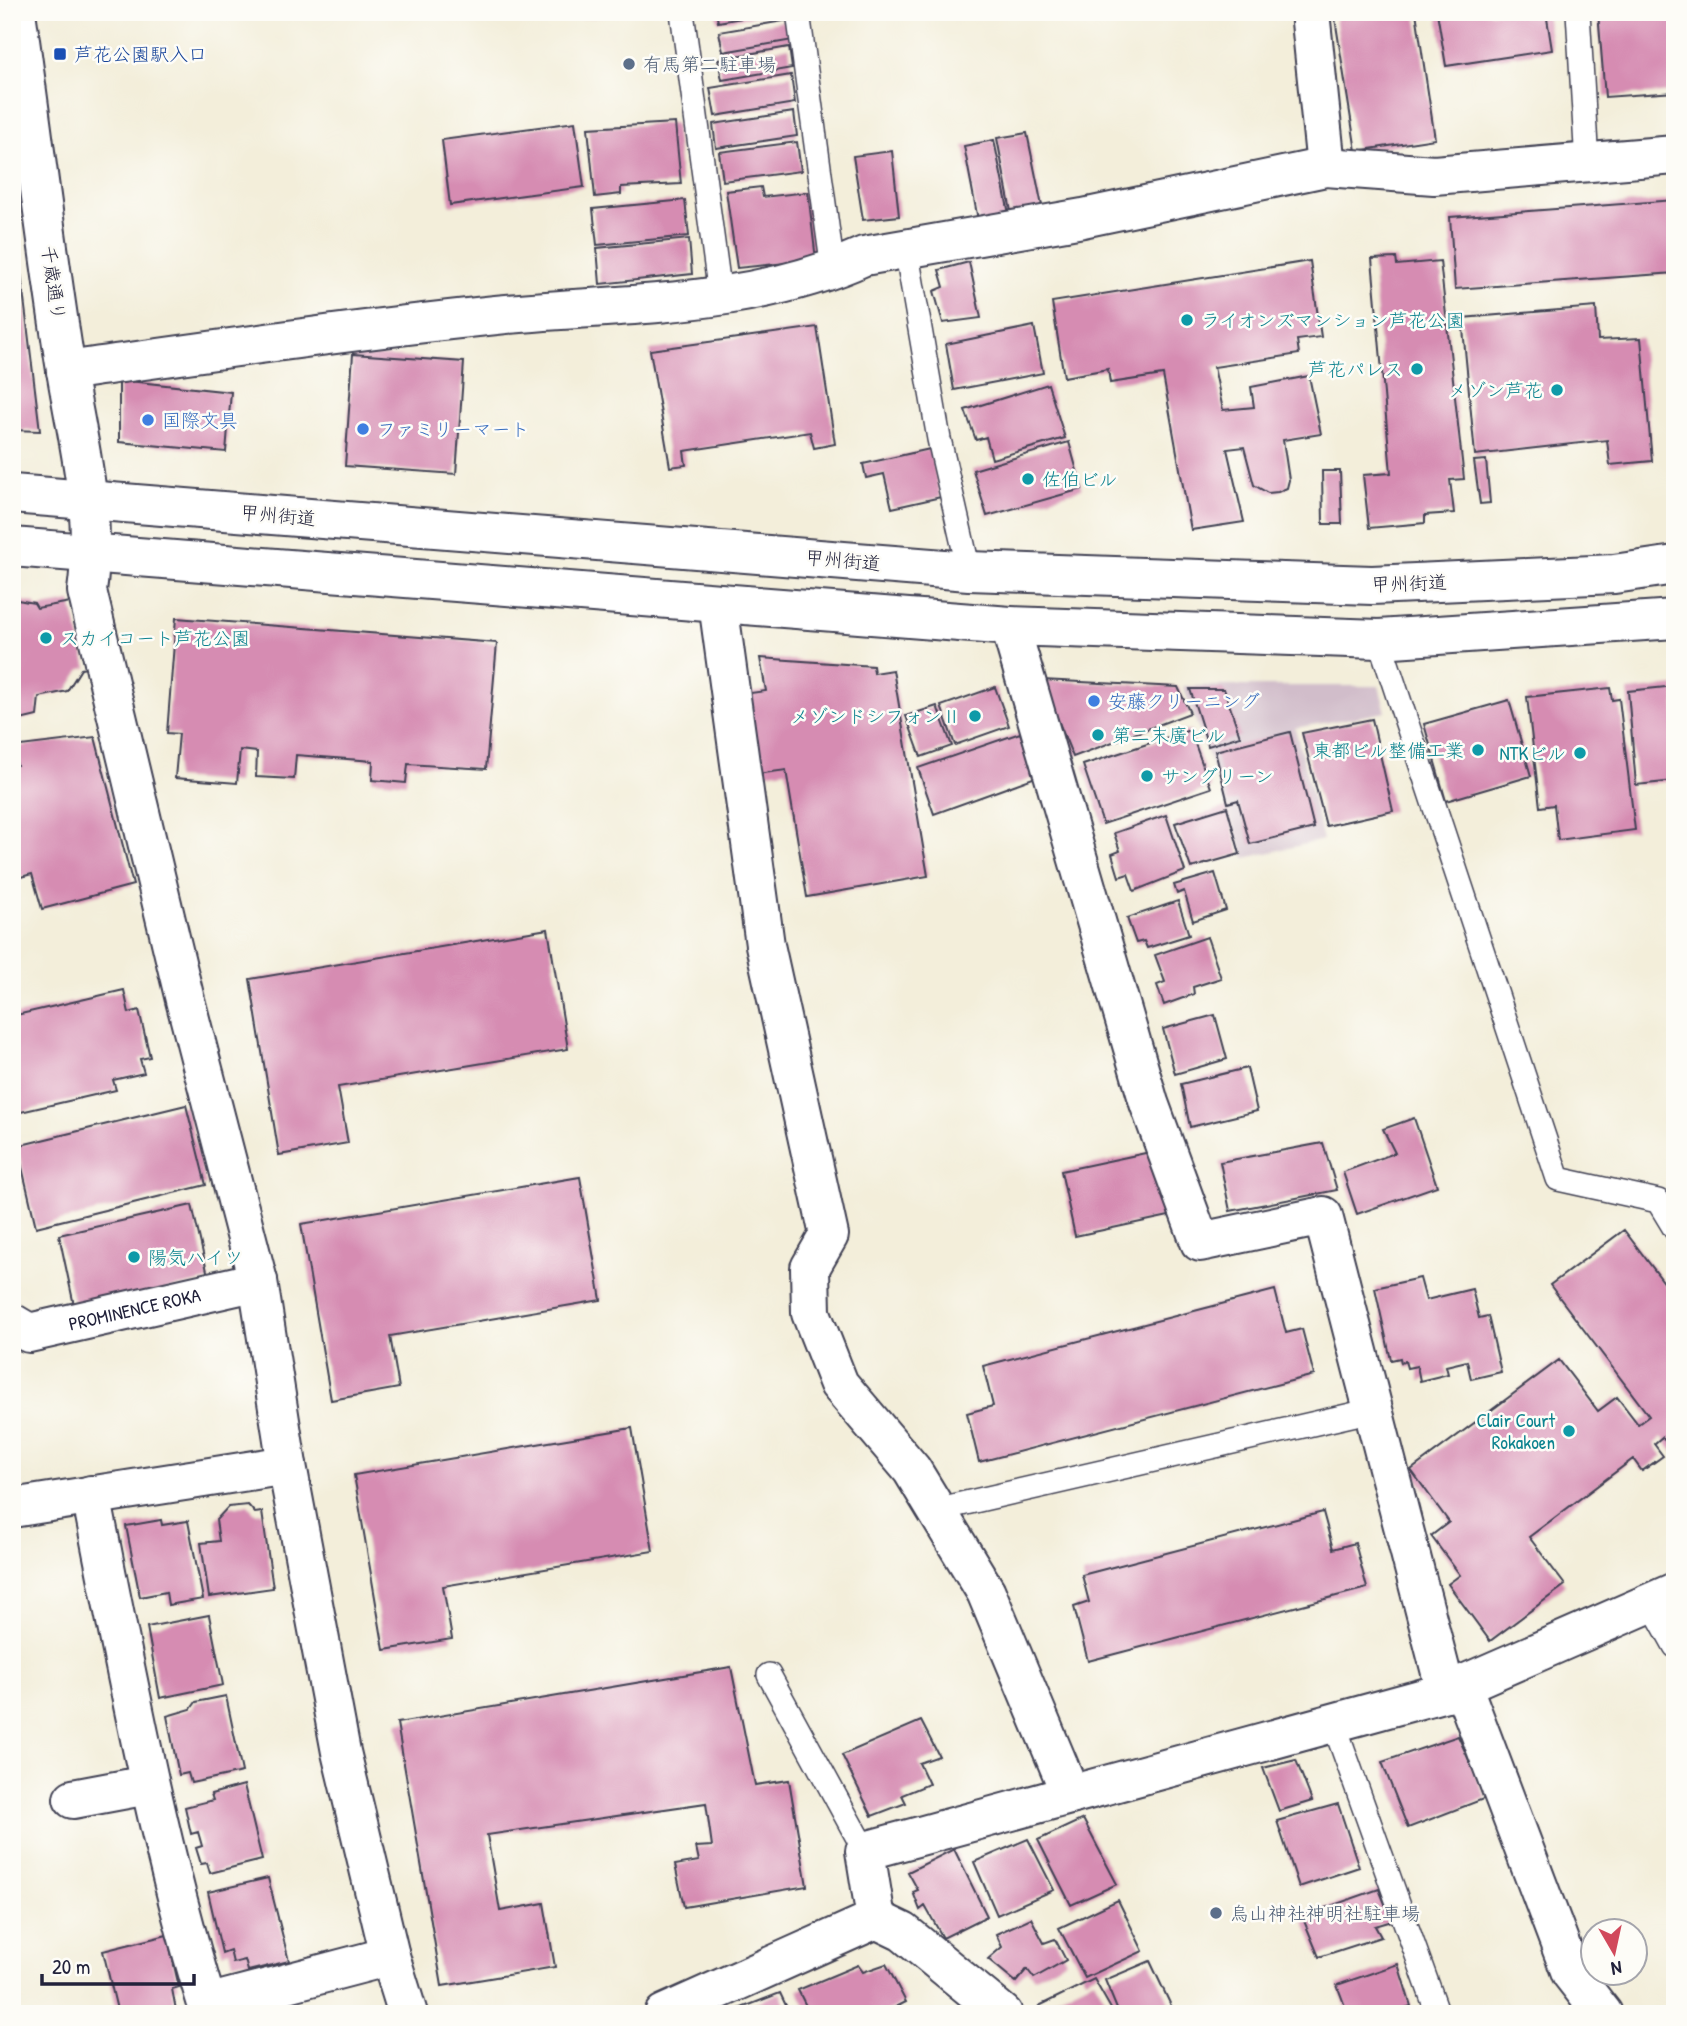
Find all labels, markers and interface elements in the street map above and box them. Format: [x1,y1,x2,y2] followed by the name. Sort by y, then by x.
[74,41,207,67] place label: 芦花公園駅入口
[52,46,68,62] marker: 芦花公園駅入口
[643,51,776,77] place label: 有馬第二駐車場
[621,56,637,72] marker: 有馬第二駐車場
[36,244,72,322] street label: 千歳通り
[1201,307,1465,333] place label: ライオンズマンション芦花公園
[1179,312,1195,328] marker: ライオンズマンション芦花公園
[1308,356,1403,382] place label: 芦花パレス
[1409,361,1425,377] marker: 芦花パレス
[1448,377,1543,403] place label: メゾン芦花
[1549,382,1565,398] marker: メゾン芦花
[162,407,238,433] place label: 国際文具
[140,412,156,428] marker: 国際文具
[377,416,529,442] place label: ファミリーマート
[355,421,371,437] marker: ファミリーマート
[1042,466,1118,492] place label: 佐伯ビル
[1020,471,1036,487] marker: 佐伯ビル
[239,499,317,531] street label: 甲州街道
[804,544,882,576] street label: 甲州街道
[1371,569,1447,597] street label: 甲州街道
[60,625,250,651] place label: スカイコート芦花公園
[38,630,54,646] marker: スカイコート芦花公園
[1108,688,1260,714] place label: 安藤クリーニング
[1086,693,1102,709] marker: 安藤クリーニング
[790,703,961,729] place label: メゾンドシフォンⅡ
[967,708,983,724] marker: メゾンドシフォンⅡ
[1112,722,1226,748] place label: 第二末廣ビル
[1090,727,1106,743] marker: 第二末廣ビル
[1312,737,1464,763] place label: 東都ビル整備工業
[1499,740,1566,766] place label: NTKビル
[1470,742,1486,758] marker: 東都ビル整備工業
[1572,745,1588,761] marker: NTKビル
[1161,763,1274,789] place label: サングリーン
[1139,768,1155,784] marker: サングリーン
[148,1244,243,1270] place label: 陽気ハイツ
[126,1249,142,1265] marker: 陽気ハイツ
[66,1281,203,1337] street label: PROMINENCE ROKA
[1477,1407,1555,1455] place label: Clair Court Rokakoen
[1561,1423,1577,1439] marker: Clair Court Rokakoen
[1230,1900,1420,1926] place label: 烏山神社神明社駐車場
[1208,1905,1224,1921] marker: 烏山神社神明社駐車場
[1578,1918,1648,1988] north arrow
[42,1942,194,1986] scale bar
[52,1952,90,1981] text: 20 m
[1610,1955,1624,1982] text: N

